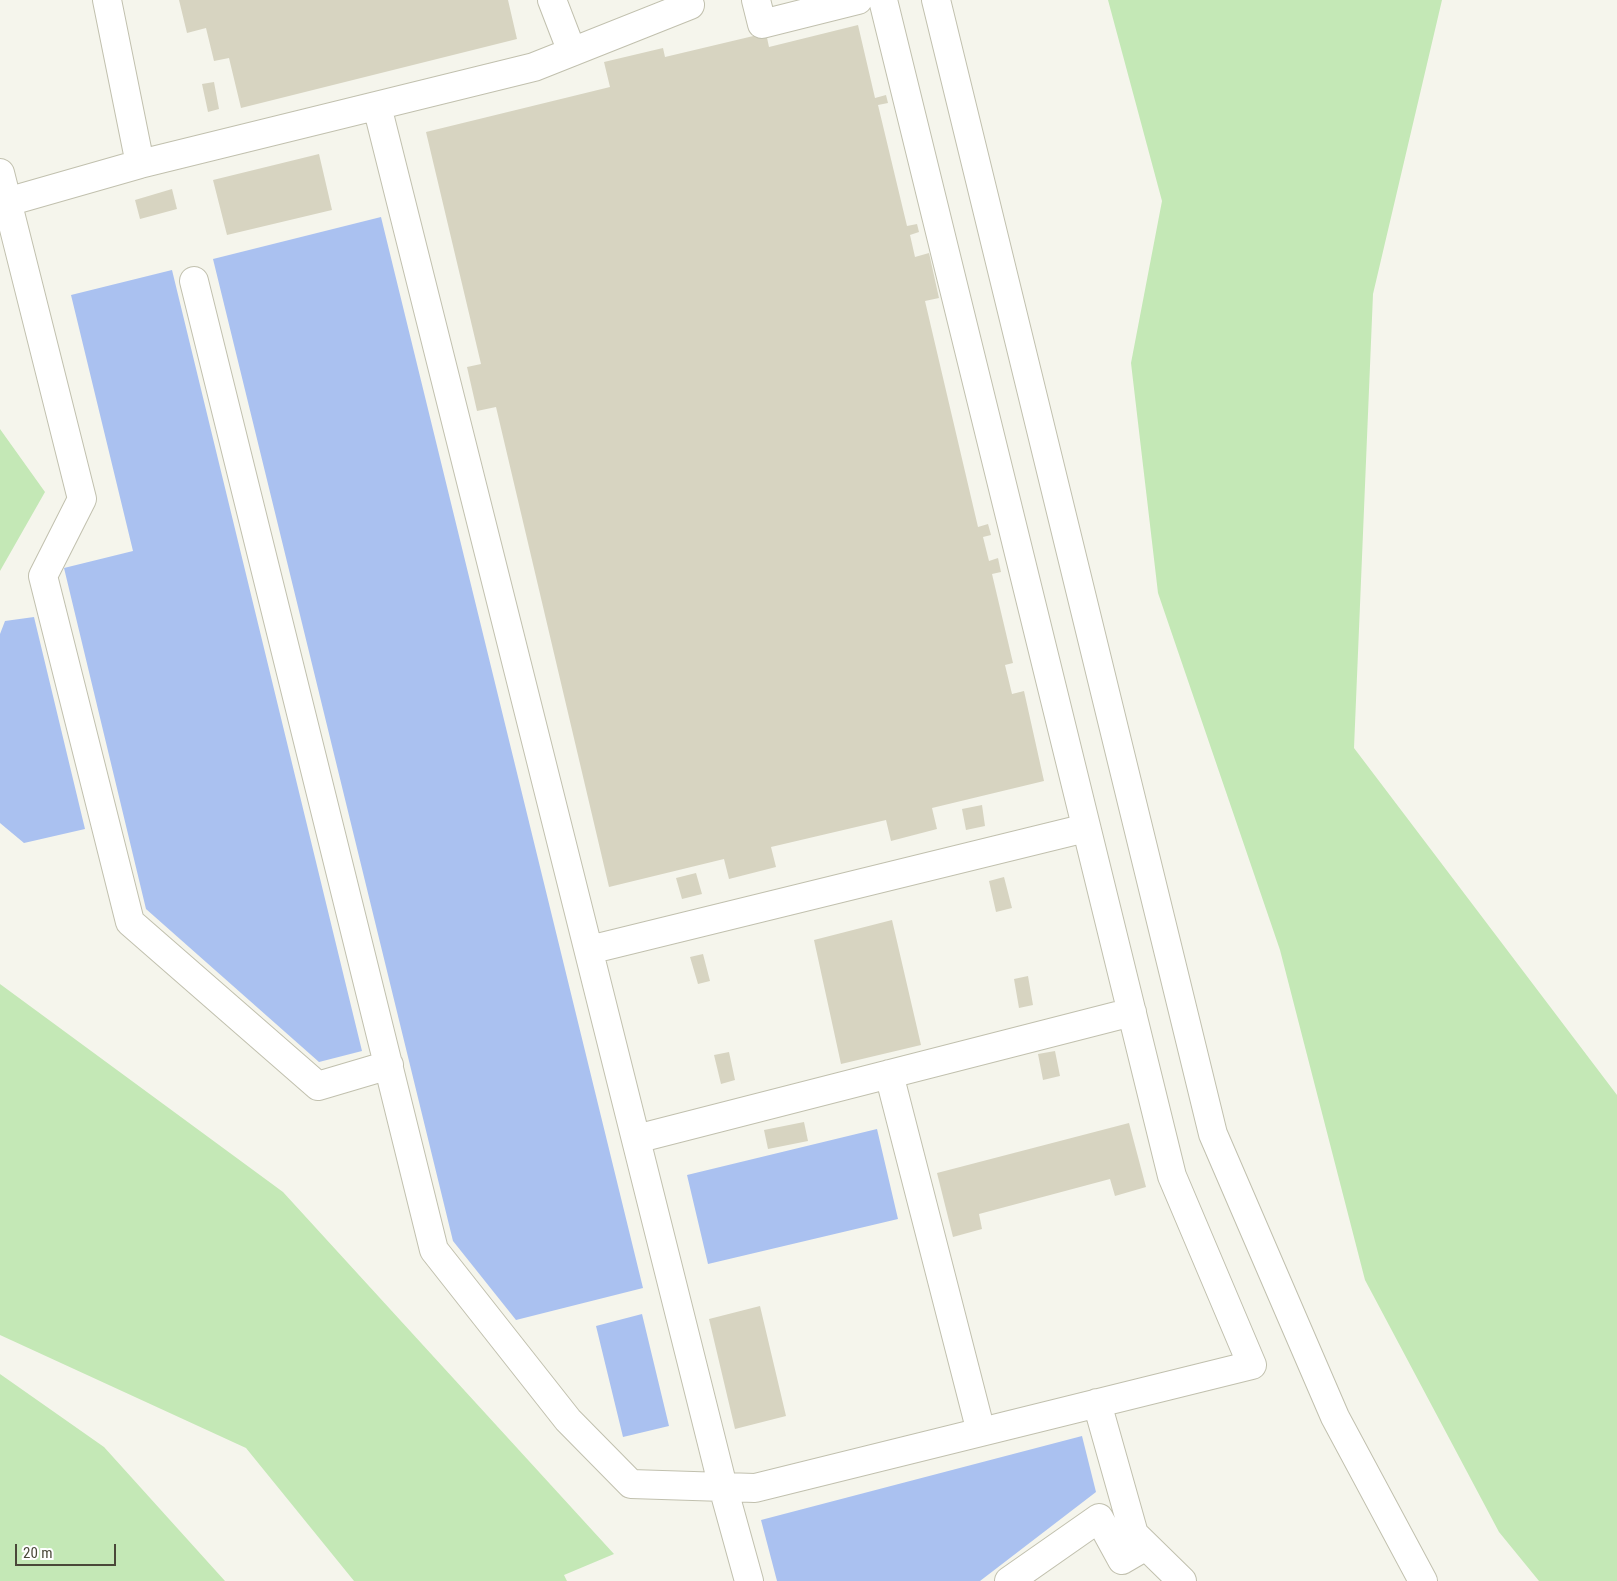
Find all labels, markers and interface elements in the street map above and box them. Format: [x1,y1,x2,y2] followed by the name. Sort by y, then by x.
[18,1534,119,1566] scale bar
[23,1544,53,1562] text: 20 m

